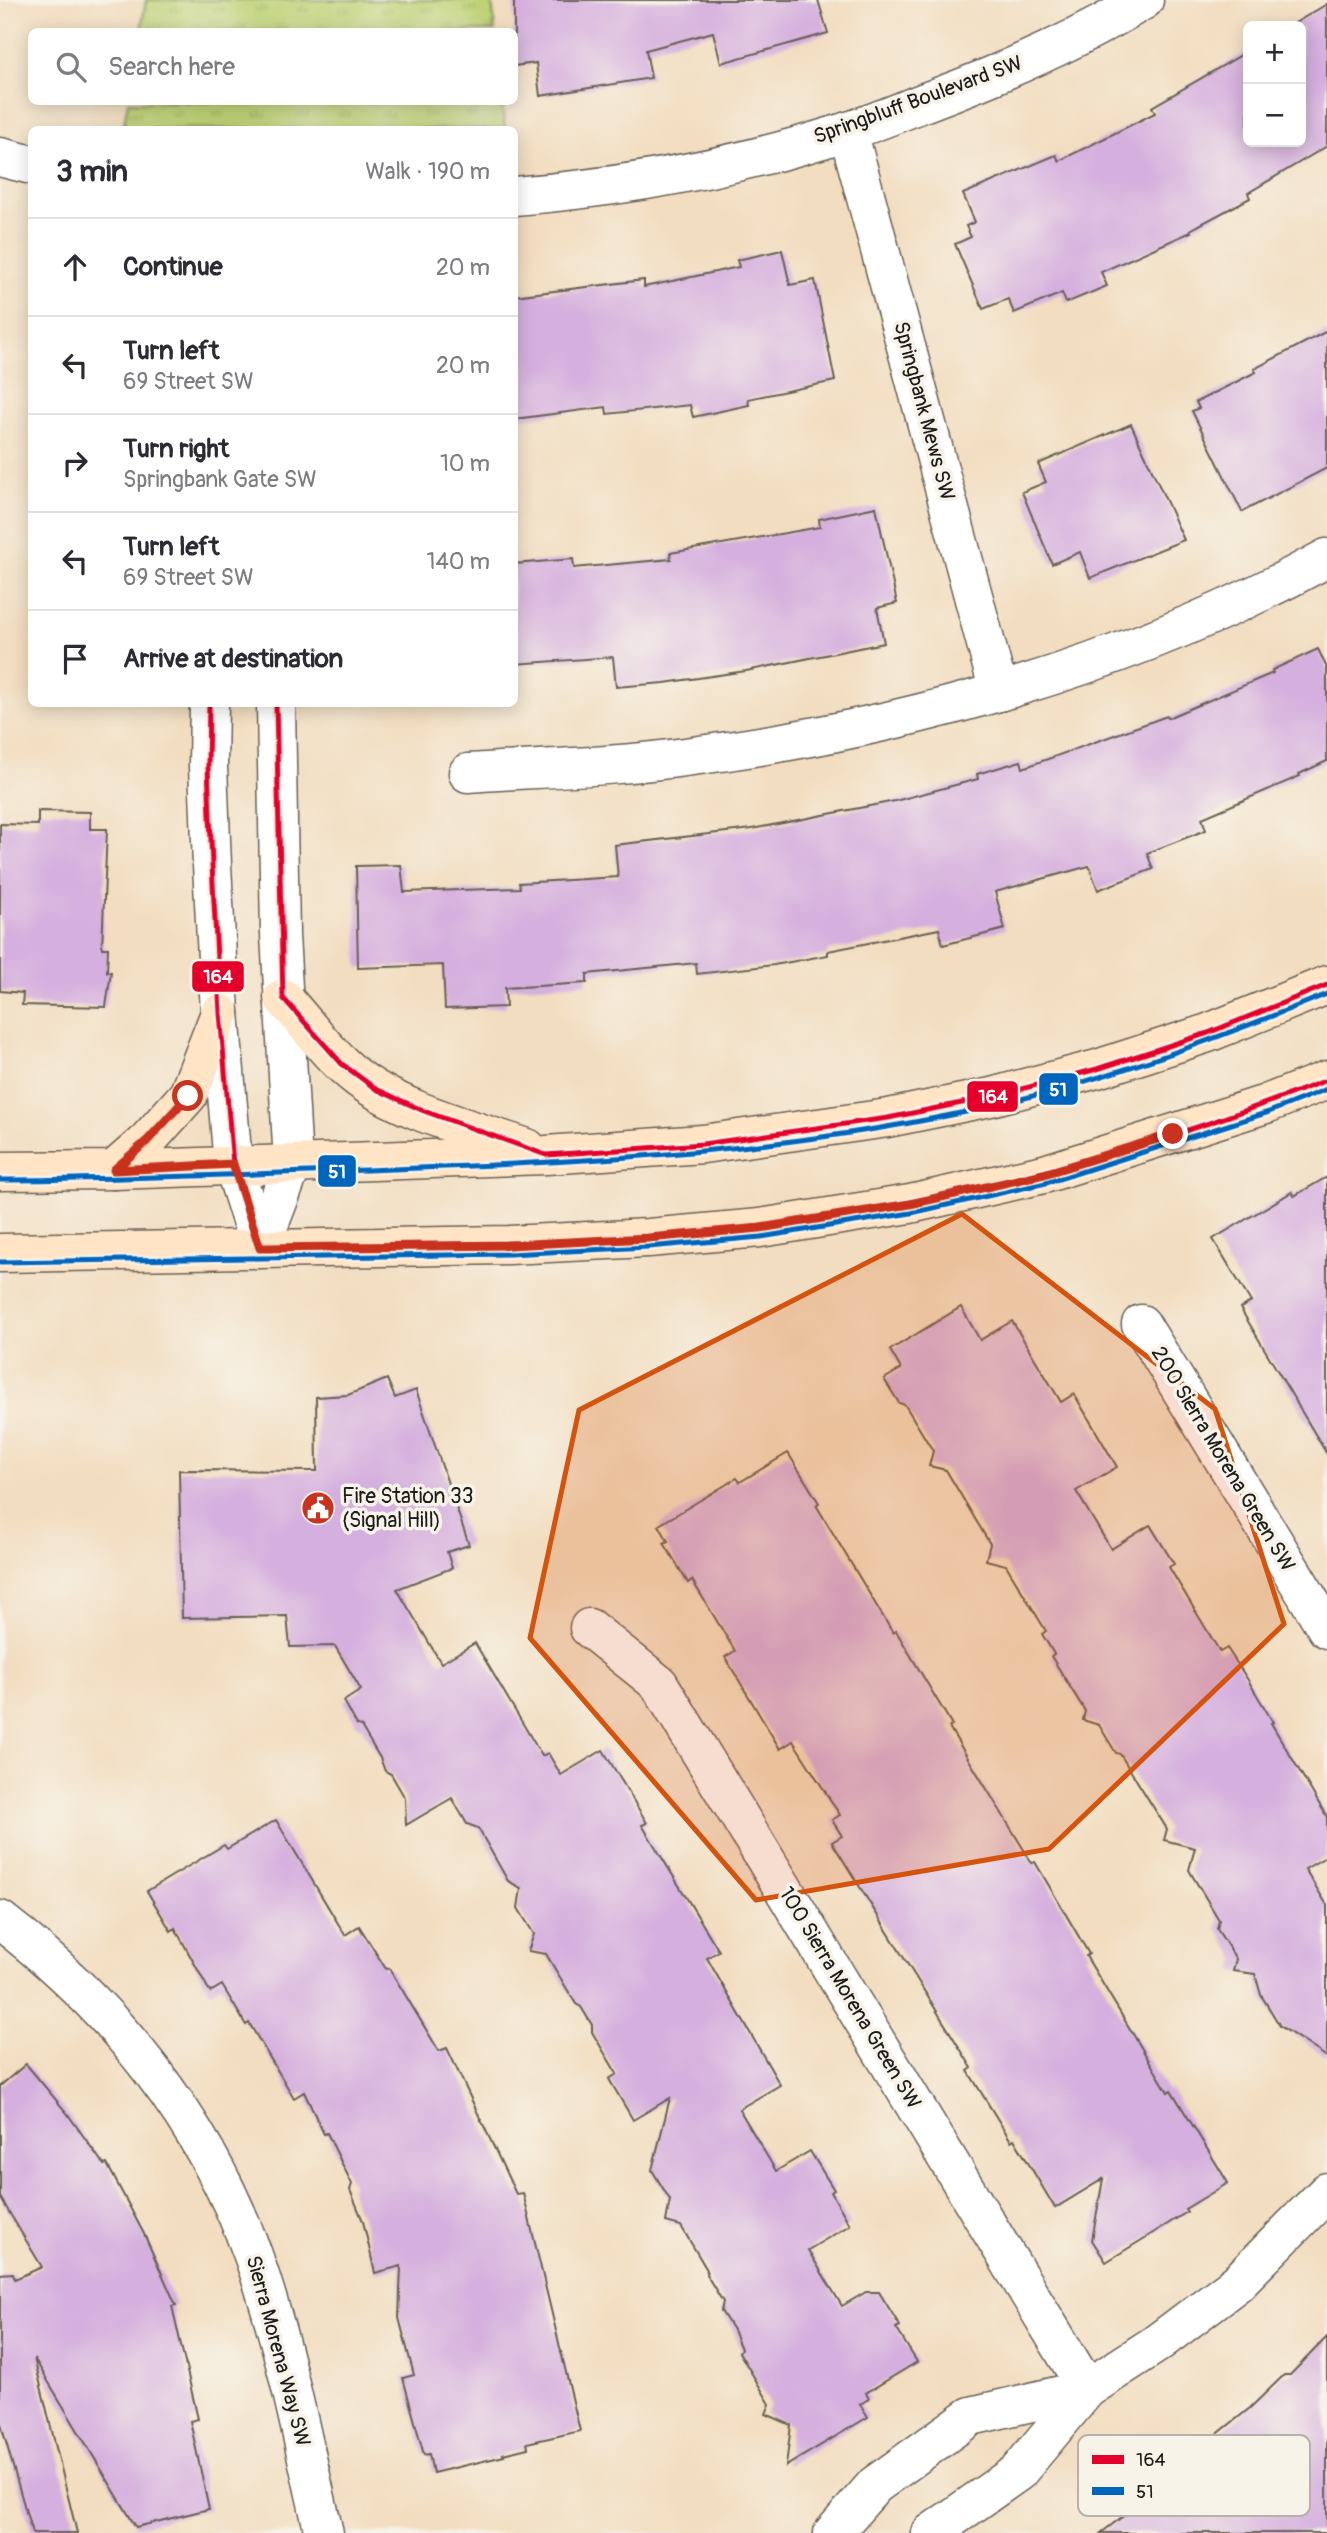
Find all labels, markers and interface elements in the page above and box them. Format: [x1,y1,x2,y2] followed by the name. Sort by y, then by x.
[1243,21,1306,147] map controls
[1243,21,1306,84] button: +
[28,28,518,105] search box
[52,48,90,86] icon: search
[810,50,1026,150] street label: Springbluff Boulevard SW
[108,51,235,83] text: Search here
[1243,84,1306,147] button: −
[56,153,128,190] text: 3 min
[365,157,490,186] text: Walk · 190 m
[56,248,94,286] icon: ahead
[123,251,223,283] text: Continue
[436,253,490,282] text: 20 m
[887,319,961,503] street label: Springbank Mews SW
[123,335,219,367] text: Turn left
[56,346,94,384] icon: left
[436,351,490,380] text: 20 m
[123,367,254,396] text: 69 Street SW
[123,433,229,465] text: Turn right
[56,444,94,482] icon: right
[440,449,490,478] text: 10 m
[123,465,317,494] text: Springbank Gate SW
[123,531,219,563] text: Turn left
[56,542,94,580] icon: left
[427,547,490,576] text: 140 m
[123,563,254,592] text: 69 Street SW
[56,640,94,678] icon: arrive
[123,643,343,675] text: Arrive at destination
[191,960,245,993] line badge: 164
[203,965,233,989] text: 164
[1038,1072,1079,1106] line badge: 51
[1049,1078,1067,1102] text: 51
[172,1080,203,1111] route start
[966,1080,1019,1113] line badge: 164
[978,1085,1008,1109] text: 164
[1157,1118,1188,1149] route end
[317,1154,357,1188] line badge: 51
[328,1160,346,1184] text: 51
[1145,1341,1301,1577] street label: 200 Sierra Morena Green SW
[342,1483,473,1534] place label: Fire Station 33 (Signal Hill)
[299,1489,337,1527] public building icon: Fire Station 33 (Signal Hill)
[773,1882,927,2114] street label: 100 Sierra Morena Green SW
[240,2253,316,2449] street label: Sierra Morena Way SW
[1078,2435,1310,2516] legend
[1136,2448,1166,2472] text: 164
[1136,2480,1154,2504] text: 51

